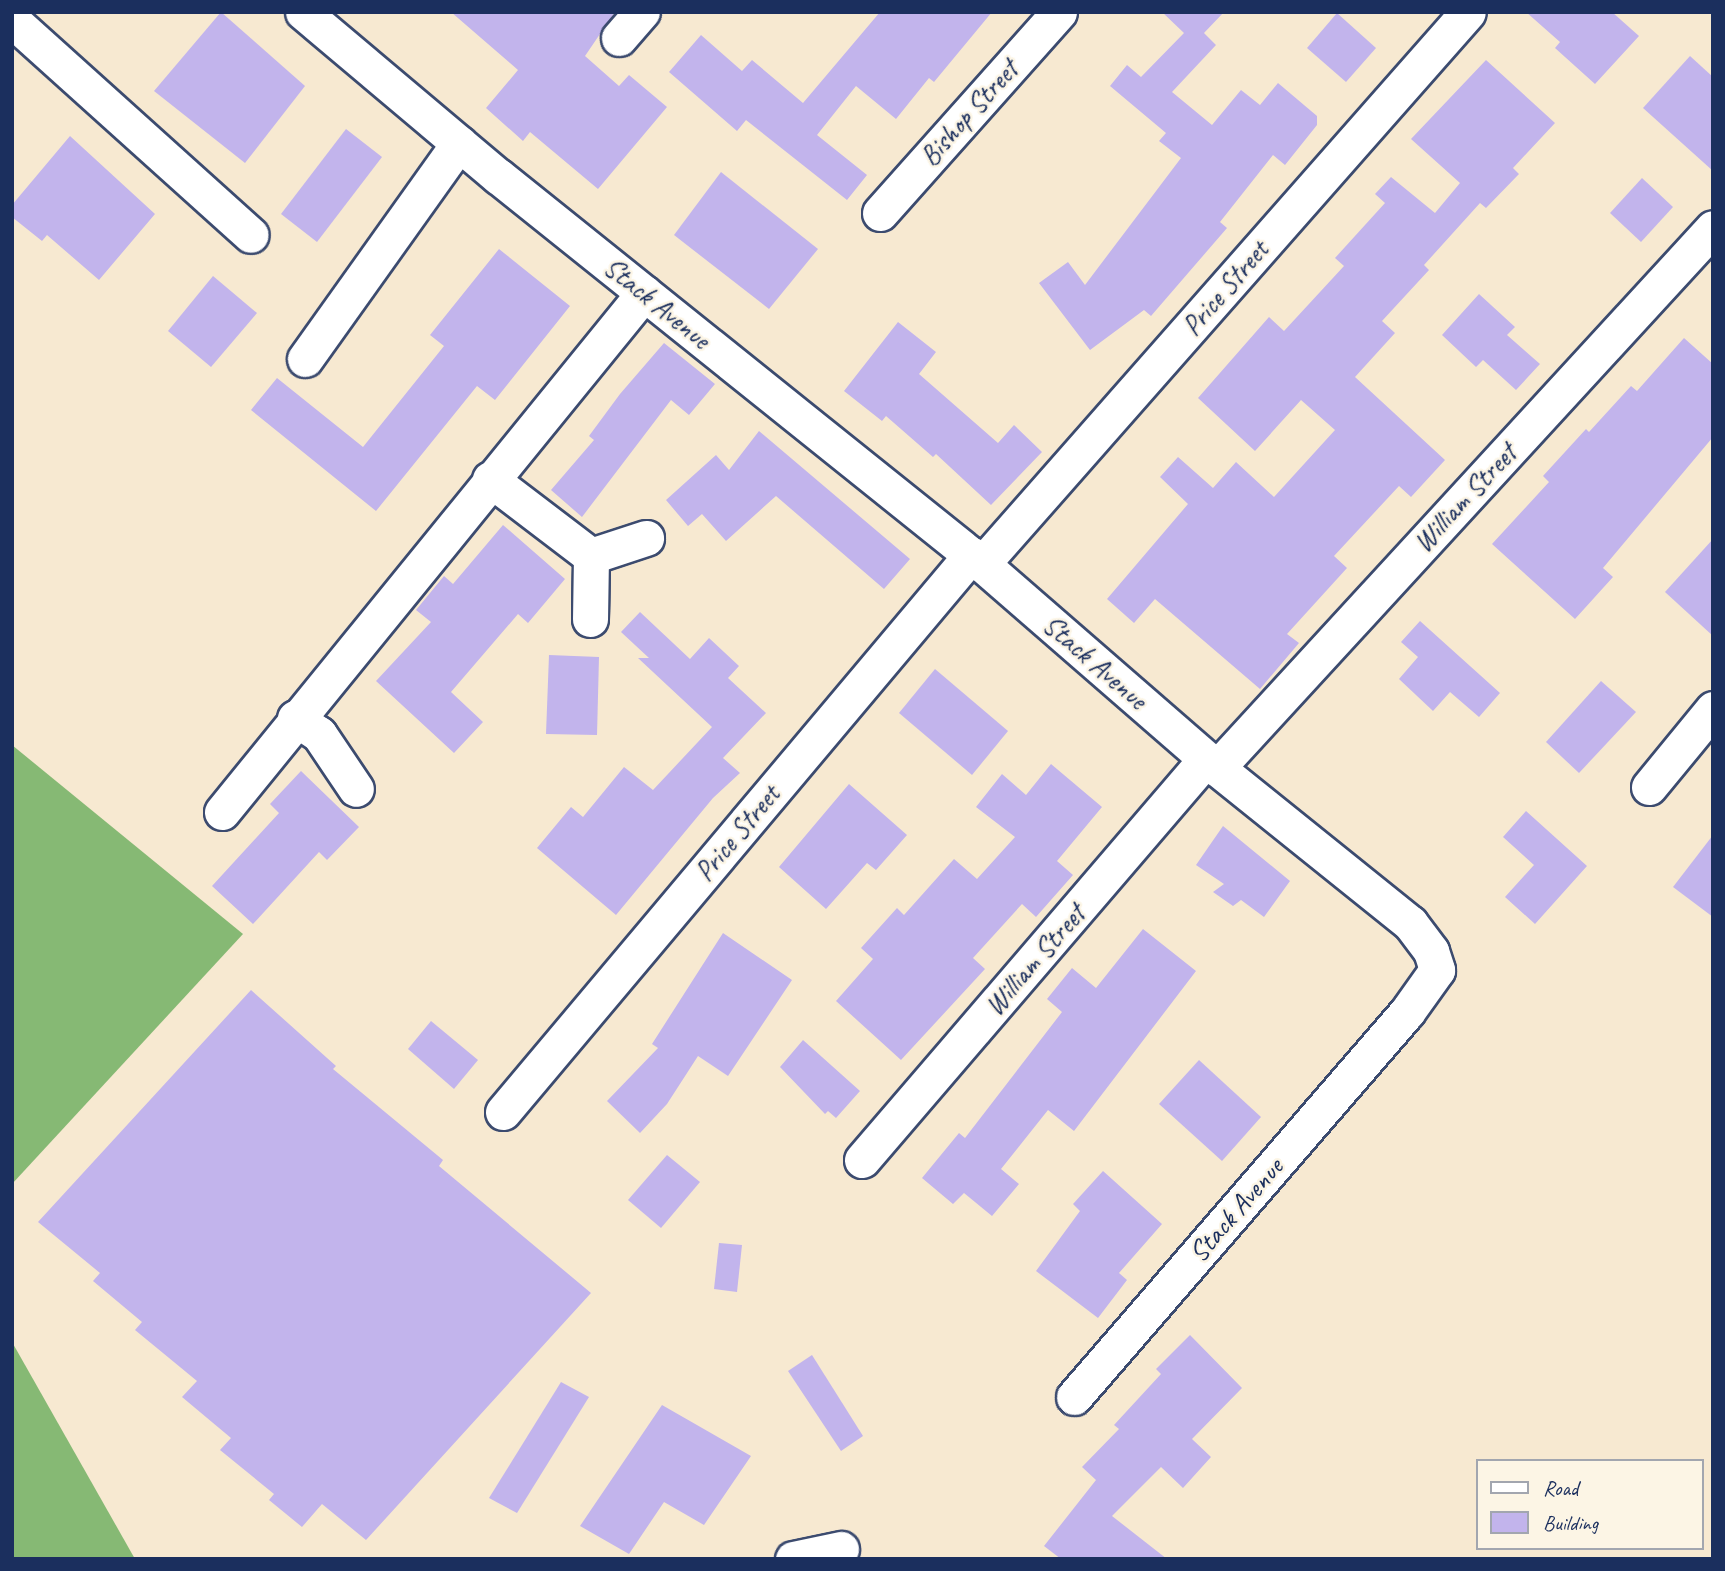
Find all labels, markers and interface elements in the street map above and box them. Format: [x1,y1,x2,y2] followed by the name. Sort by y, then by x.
[913,53,1025,173] street label: Bishop Street
[1175,234,1275,342] street label: Price Street
[597,250,717,356] street label: Stack Avenue
[1406,437,1524,559] street label: William Street
[1036,608,1154,716] street label: Stack Avenue
[687,778,787,888] street label: Price Street
[978,898,1092,1022] street label: William Street
[1182,1151,1290,1269] street label: Stack Avenue
[1476,1459,1704,1550] legend
[1543,1475,1578,1501] text: Road
[1543,1510,1598,1536] text: Building

